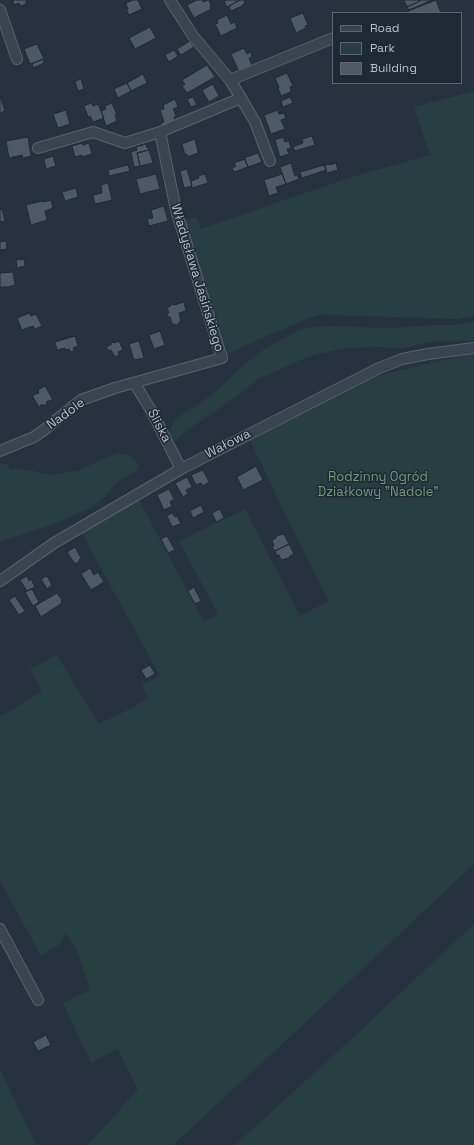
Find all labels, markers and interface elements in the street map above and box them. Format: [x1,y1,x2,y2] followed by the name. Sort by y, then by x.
[332,12,462,84] legend
[370,20,399,36] text: Road
[370,40,395,56] text: Park
[370,60,417,76] text: Building
[167,202,227,354] street label: Władysława Jasińskiego
[44,395,88,433] street label: Nadole
[144,407,174,445] street label: Śliska
[203,426,253,462] street label: Wałowa
[318,469,438,500] park label: Rodzinny Ogród Działkowy "Nadole"

